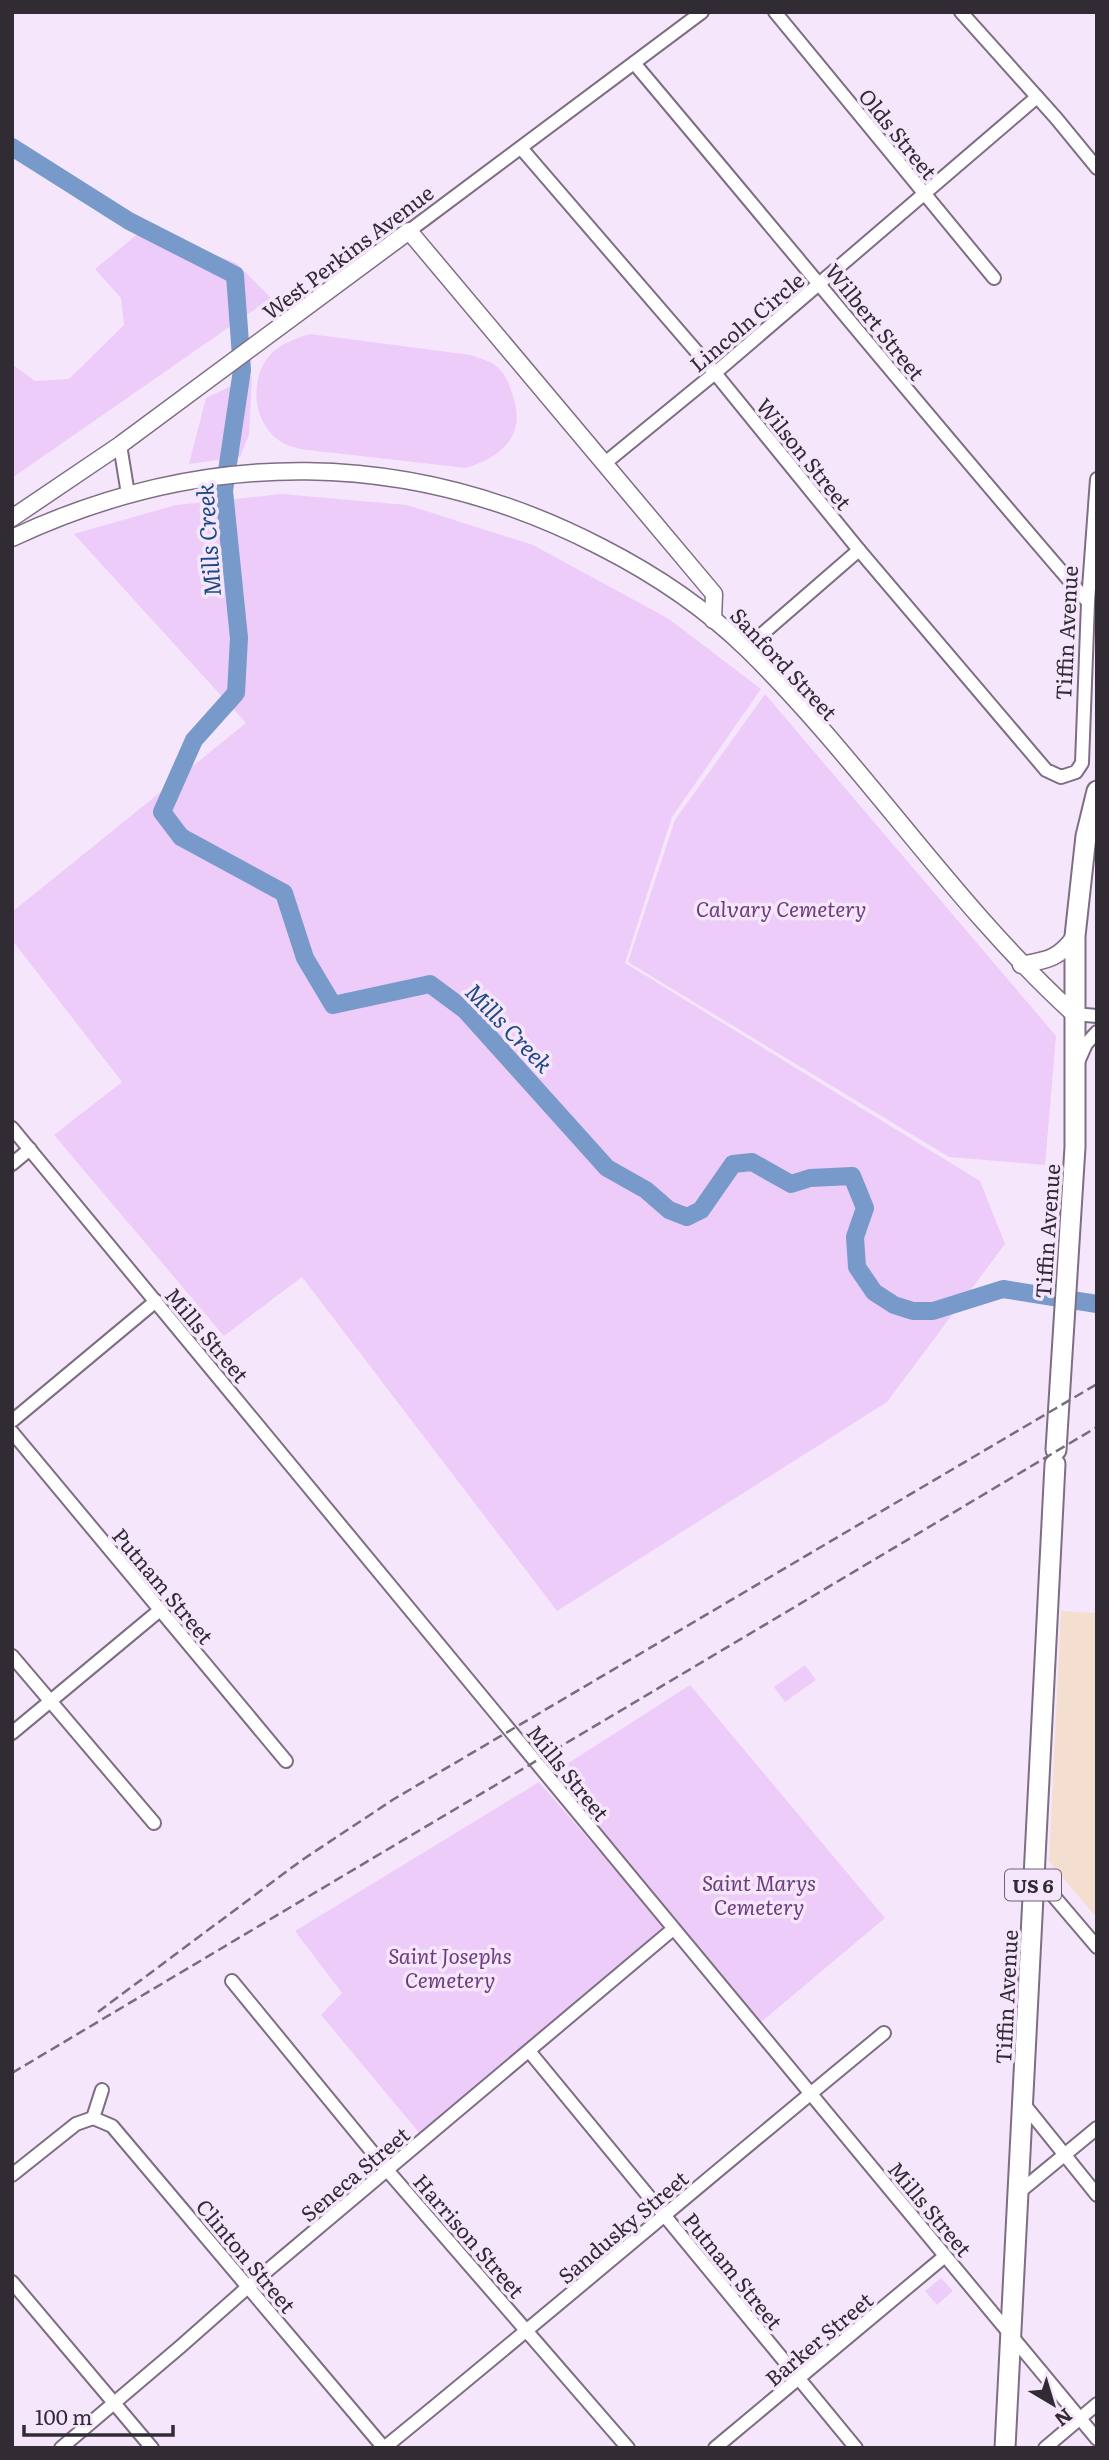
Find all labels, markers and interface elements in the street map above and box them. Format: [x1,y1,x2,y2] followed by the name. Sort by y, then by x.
[853,81,946,186] street label: Olds Street
[255,176,439,326] street label: West Perkins Avenue
[819,256,933,387] street label: Wilbert Street
[682,264,810,378] street label: Lincoln Circle
[750,390,860,516] street label: Wilson Street
[186,482,228,598] water label: Mills Creek
[1046,565,1084,701] street label: Tiffin Avenue
[724,600,846,727] street label: Sanford Street
[696,892,866,923] park label: Calvary Cemetery
[458,974,562,1080] water label: Mills Creek
[1026,1163,1066,1299] street label: Tiffin Avenue
[159,1280,257,1389] street label: Mills Street
[106,1520,222,1650] street label: Putnam Street
[521,1717,618,1827] street label: Mills Street
[702,1866,816,1921] park label: Saint Marys Cemetery
[1005,1870,1061,1900] road number: US 6
[986,1929,1024,2065] street label: Tiffin Avenue
[388,1939,512,1994] park label: Saint Josephs Cemetery
[293,2118,416,2228] street label: Seneca Street
[882,2154,980,2263] street label: Mills Street
[550,2162,694,2290] street label: Sandusky Street
[407,2166,533,2304] street label: Harrison Street
[190,2191,304,2319] street label: Clinton Street
[677,2205,791,2336] street label: Putnam Street
[757,2283,879,2392] street label: Barker Street
[1018,2369,1088,2439] north arrow
[24,2394,173,2438] scale bar
[35,2400,92,2431] text: 100 m
[1049,2402,1079,2434] text: N

